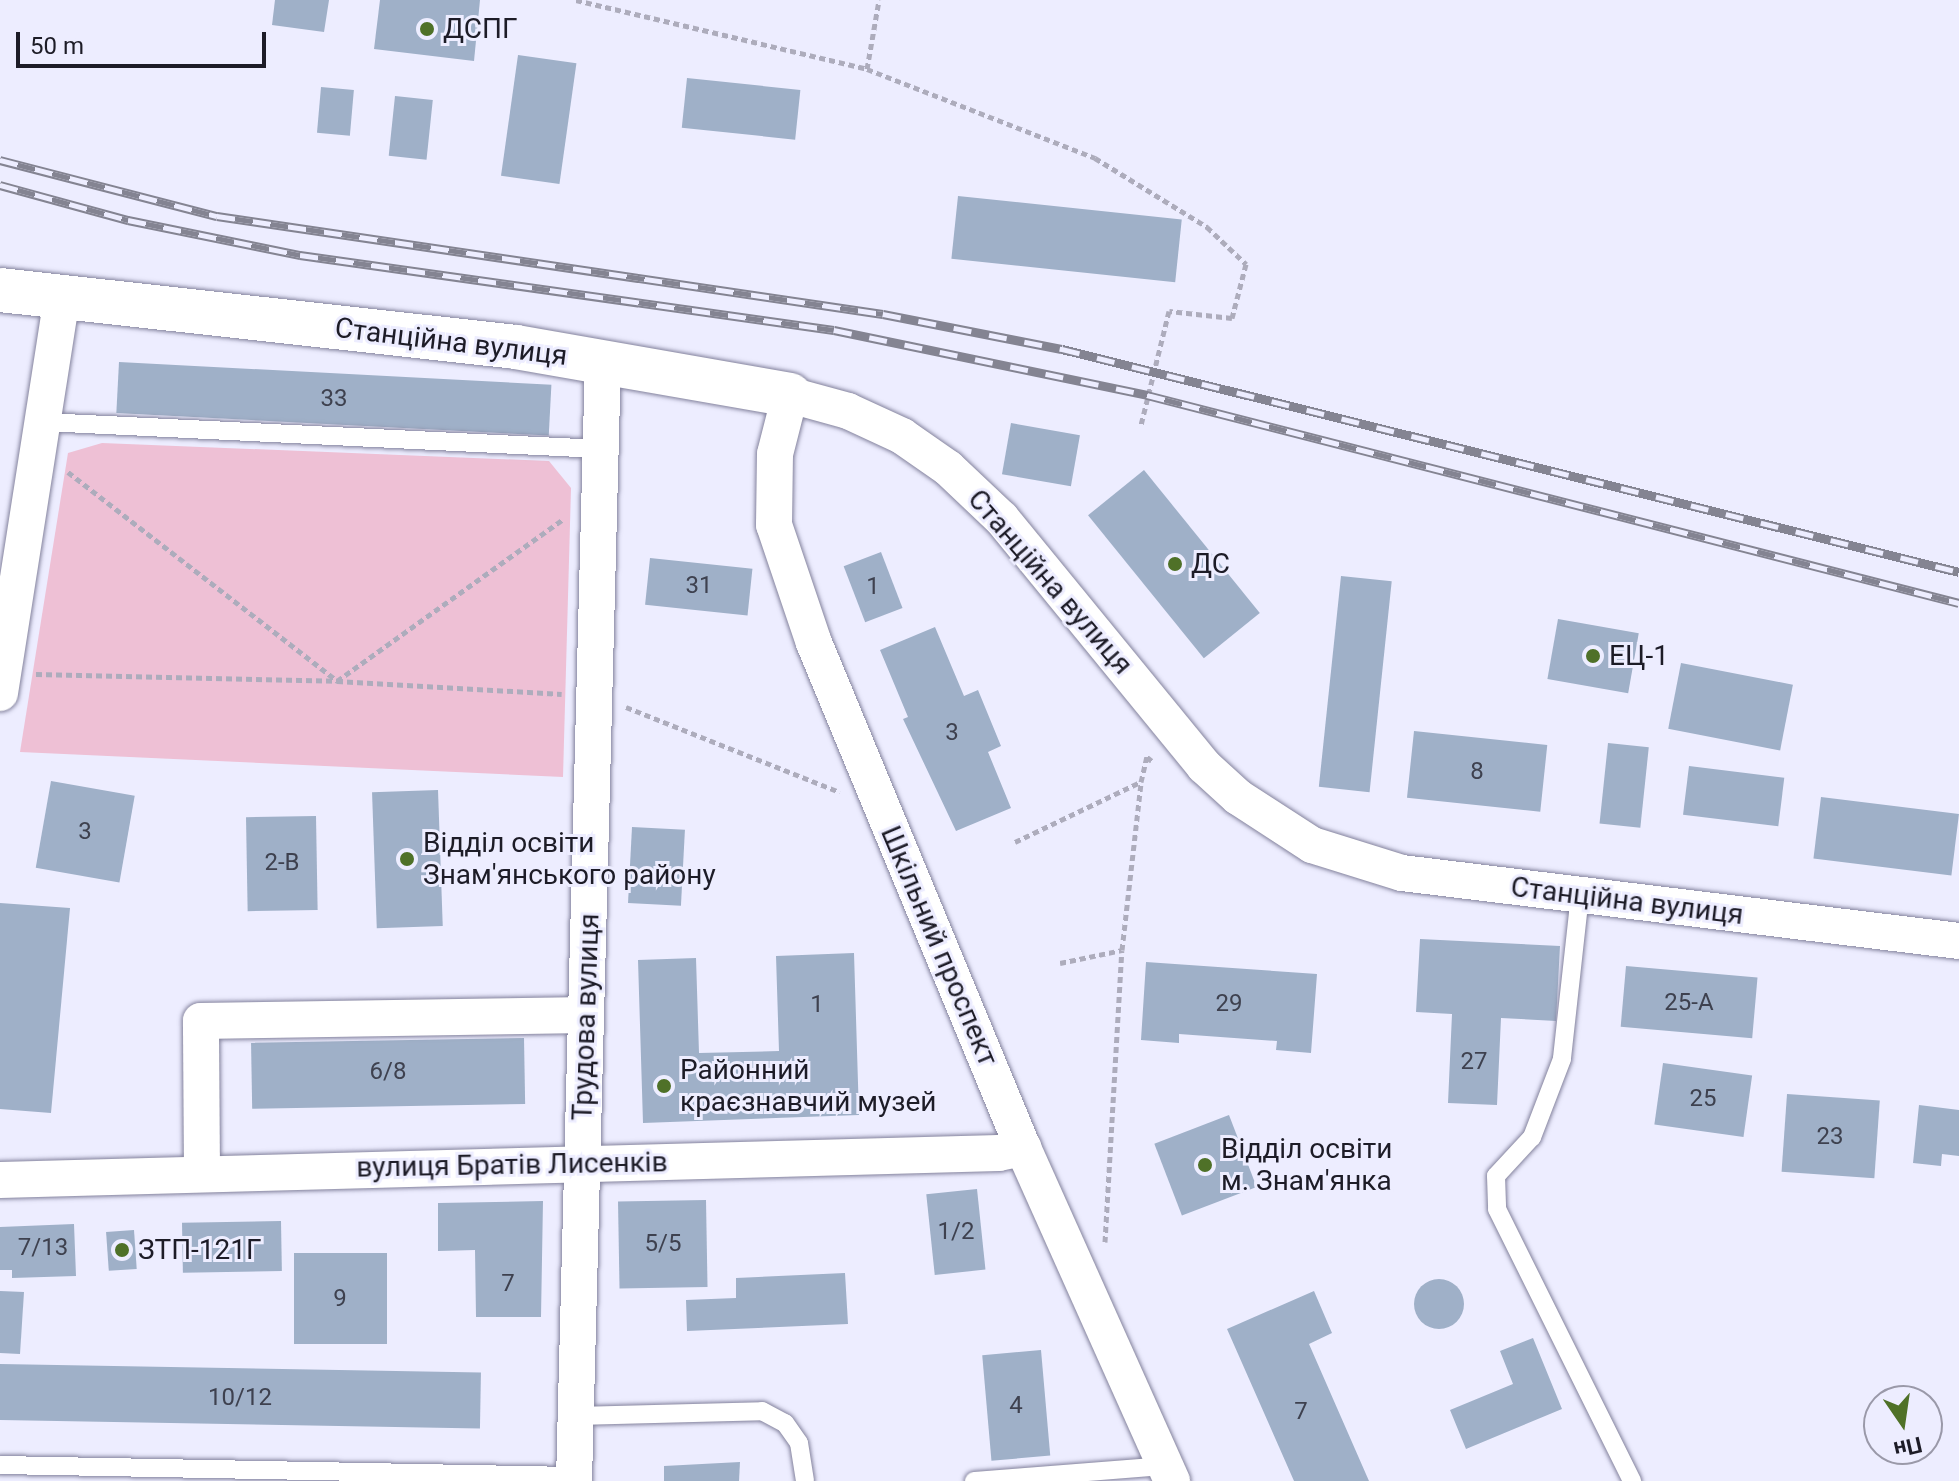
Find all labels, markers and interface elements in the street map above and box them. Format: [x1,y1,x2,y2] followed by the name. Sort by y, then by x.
[443,12,517,46] place label: ДСПГ
[20,16,270,66] scale bar
[418,20,436,38] marker: ДСПГ
[30,32,84,60] text: 50 m
[333,311,569,373] street label: Станційна вулиця
[321,385,347,413] house number: 33
[961,483,1139,681] street label: Станційна вулиця
[1191,547,1230,581] place label: ДС
[1166,555,1184,573] marker: ДС
[686,572,712,600] house number: 31
[866,573,880,601] house number: 1
[1609,639,1669,673] place label: ЕЦ-1
[1584,647,1602,665] marker: ЕЦ-1
[945,719,959,747] house number: 3
[1470,758,1484,786] house number: 8
[78,818,92,846] house number: 3
[873,821,1005,1071] street label: Шкільний проспект
[423,826,716,892] place label: Відділ освіти Знам'янського району
[264,849,300,877] house number: 2-В
[398,850,416,868] marker: Відділ освіти Знам'янського району
[1509,870,1745,932] street label: Станційна вулиця
[566,913,606,1121] street label: Трудова вулиця
[1664,989,1714,1017] house number: 25-А
[1216,990,1242,1018] house number: 29
[810,991,824,1019] house number: 1
[1461,1048,1487,1076] house number: 27
[680,1053,936,1119] place label: Районний краєзнавчий музей
[370,1058,406,1086] house number: 6/8
[655,1077,673,1095] marker: Районний краєзнавчий музей
[1690,1085,1716,1113] house number: 25
[1817,1123,1843,1151] house number: 23
[1221,1132,1392,1198] place label: Відділ освіти м. Знам'янка
[356,1145,668,1185] street label: вулиця Братів Лисенків
[1196,1156,1214,1174] marker: Відділ освіти м. Знам'янка
[938,1218,974,1246] house number: 1/2
[645,1230,681,1258] house number: 5/5
[138,1233,262,1267] place label: ЗТП-121Г
[18,1234,68,1262] house number: 7/13
[113,1241,131,1259] marker: ЗТП-121Г
[501,1270,515,1298] house number: 7
[333,1285,347,1313] house number: 9
[208,1384,272,1412] house number: 10/12
[1863,1385,1943,1465] north arrow
[1009,1392,1023,1420] house number: 4
[1294,1398,1308,1426] house number: 7
[1892,1432,1925,1462] text: Пн

